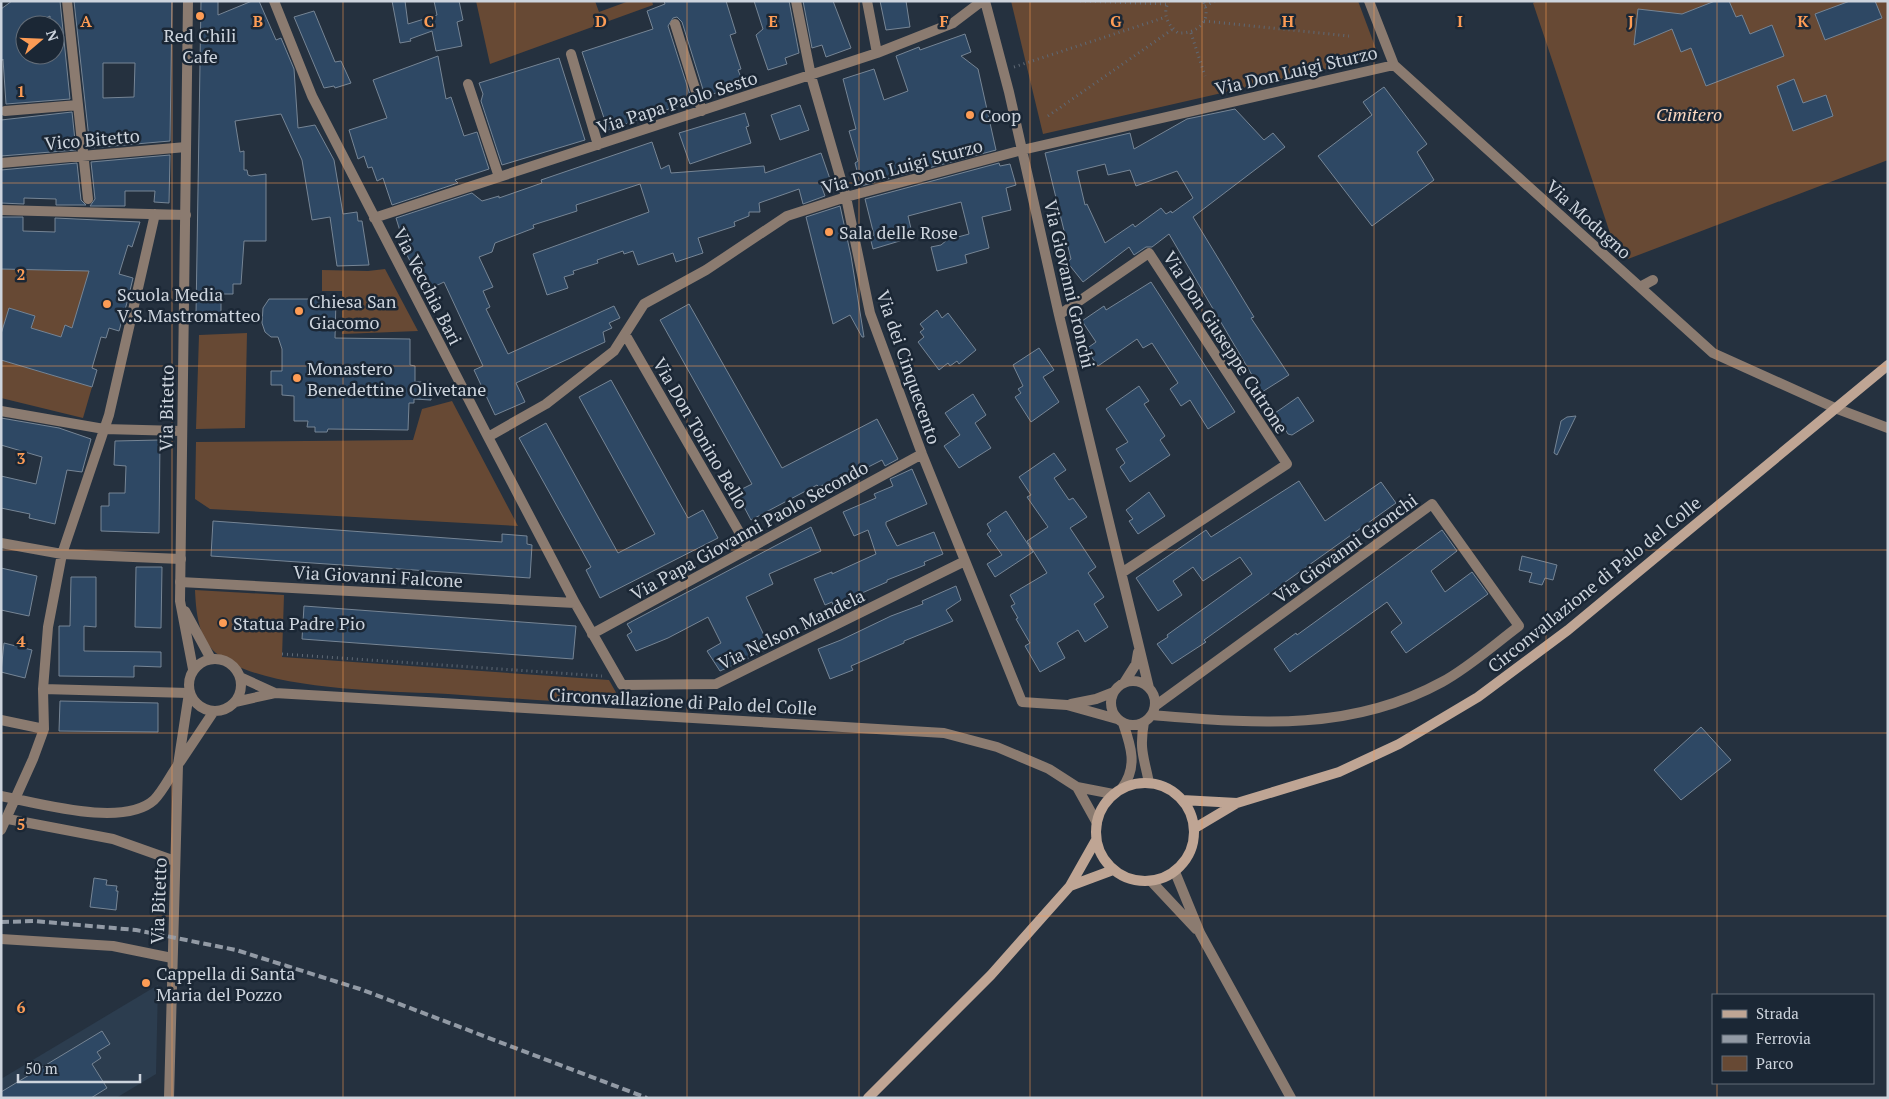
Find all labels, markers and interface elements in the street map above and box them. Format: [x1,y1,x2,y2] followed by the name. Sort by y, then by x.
[80,10,92,32] text: A
[194,10,206,22] marker: Red Chili Cafe
[253,10,263,32] text: B
[424,10,434,32] text: C
[595,10,607,32] text: D
[768,10,778,32] text: E
[939,10,949,32] text: F
[1110,10,1122,32] text: G
[1282,10,1294,32] text: H
[1457,10,1463,32] text: I
[1628,10,1634,32] text: J
[1797,10,1809,32] text: K
[15,15,65,65] north arrow
[164,23,236,68] place label: Red Chili Cafe
[42,27,64,44] text: N
[1212,40,1380,100] street label: Via Don Luigi Sturzo
[594,65,760,139] street label: Via Papa Paolo Sesto
[16,80,26,102] text: 1
[1656,102,1722,126] park label: Cimitero
[980,103,1021,127] place label: Coop
[964,109,976,121] marker: Coop
[43,123,141,155] street label: Vico Bitetto
[819,133,985,199] street label: Via Don Luigi Sturzo
[1541,174,1637,264] street label: Via Modugno
[1039,197,1101,371] street label: Via Giovanni Gronchi
[839,220,958,244] place label: Sala delle Rose
[388,223,468,349] street label: Via Vecchia Bari
[823,226,835,238] marker: Sala delle Rose
[1158,246,1294,438] street label: Via Don Giuseppe Cutrone
[16,263,26,285] text: 2
[117,282,261,327] place label: Scuola Media V.S.Mastromatteo
[871,287,947,447] street label: Via dei Cinquecento
[309,289,397,334] place label: Chiesa San Giacomo
[101,298,113,310] marker: Scuola Media V.S.Mastromatteo
[293,305,305,317] marker: Chiesa San Giacomo
[648,353,754,513] street label: Via Don Tonino Bello
[307,356,486,401] place label: Monastero Benedettine Olivetane
[153,364,179,452] street label: Via Bitetto
[291,372,303,384] marker: Monastero Benedettine Olivetane
[16,447,26,469] text: 3
[626,454,872,606] street label: Via Papa Giovanni Paolo Secondo
[1268,488,1422,608] street label: Via Giovanni Gronchi
[1482,490,1706,678] street label: Circonvallazione di Palo del Colle
[292,560,464,592] street label: Via Giovanni Falcone
[714,583,868,675] street label: Via Nelson Mandela
[233,611,365,635] place label: Statua Padre Pio
[217,617,229,629] marker: Statua Padre Pio
[16,630,26,652] text: 4
[548,682,818,720] street label: Circonvallazione di Palo del Colle
[16,813,26,835] text: 5
[144,857,172,945] street label: Via Bitetto
[156,961,295,1006] place label: Cappella di Santa Maria del Pozzo
[140,977,152,989] marker: Cappella di Santa Maria del Pozzo
[1712,994,1874,1084] legend
[16,996,26,1018] text: 6
[1756,1003,1799,1023] text: Strada
[1756,1028,1811,1048] text: Ferrovia
[18,1052,140,1084] scale bar
[1756,1053,1793,1073] text: Parco
[25,1058,58,1078] text: 50 m

